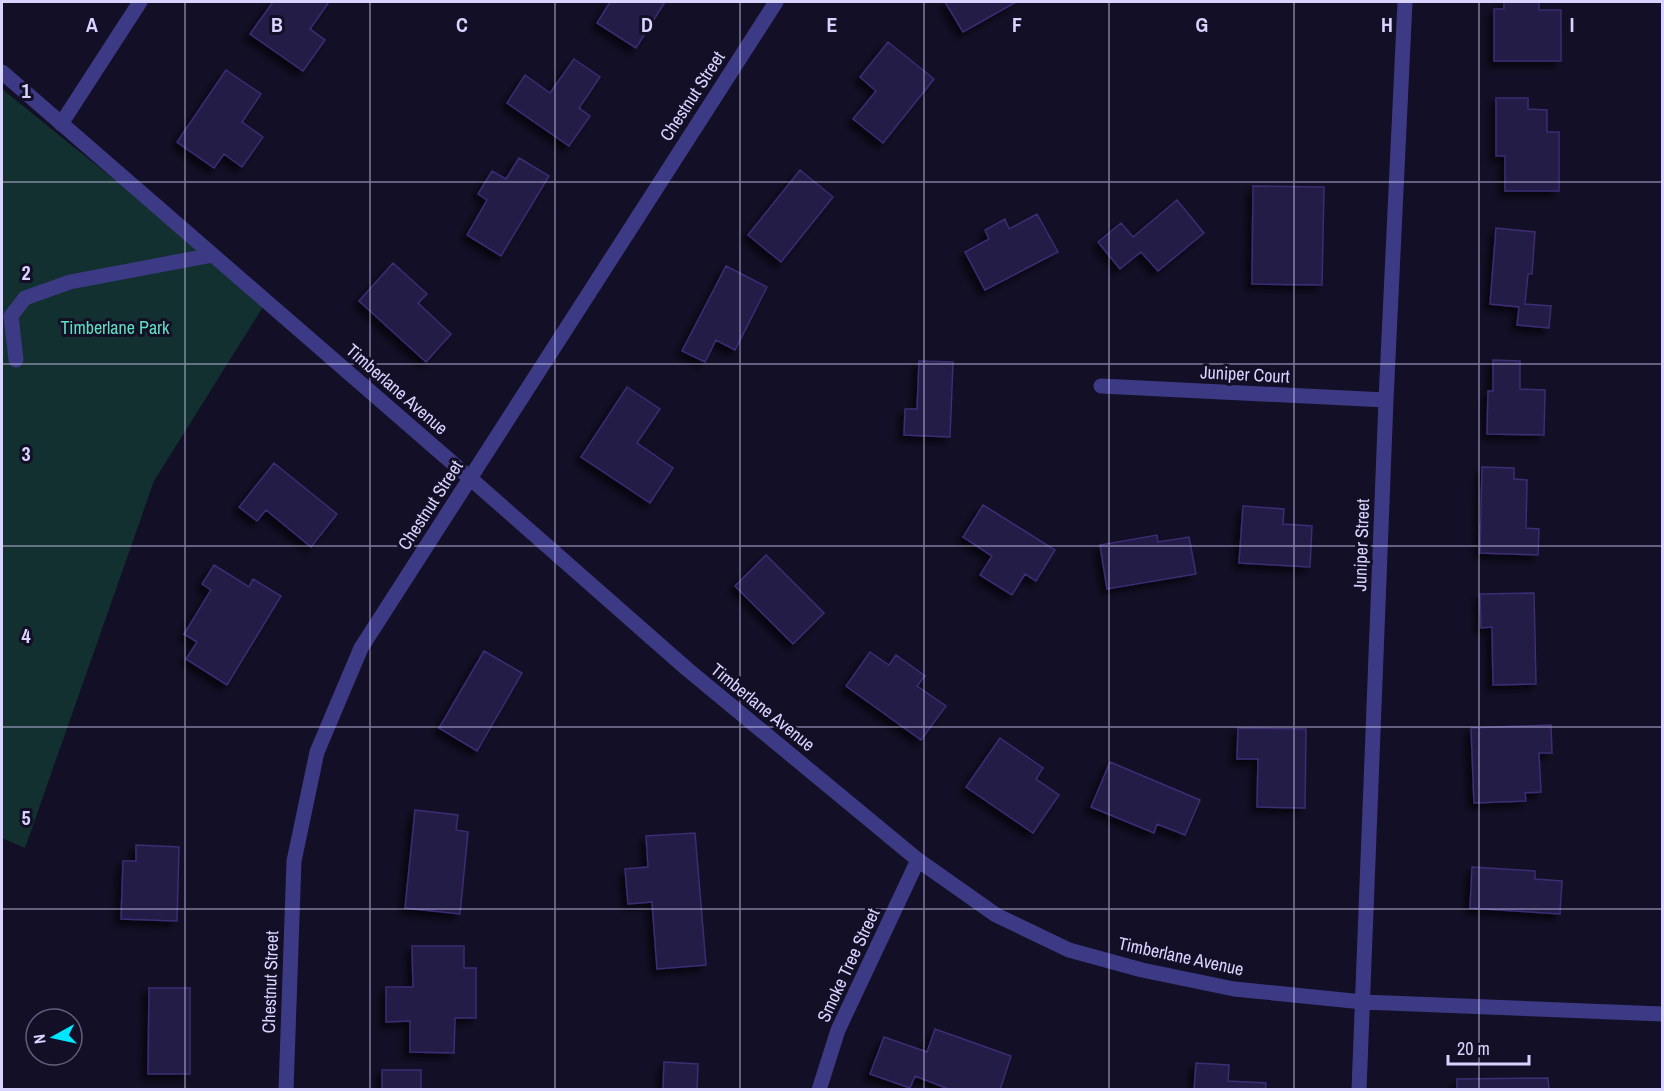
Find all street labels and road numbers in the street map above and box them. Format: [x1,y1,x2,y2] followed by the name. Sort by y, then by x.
[654,46,730,146] street label: Chestnut Street
[341,338,453,440] street label: Timberlane Avenue
[1200,359,1290,389] street label: Juniper Court
[392,455,468,555] street label: Chestnut Street
[1347,498,1375,592] street label: Juniper Street
[706,657,820,757] street label: Timberlane Avenue
[811,904,885,1026] street label: Smoke Tree Street
[256,930,284,1034] street label: Chestnut Street
[1116,931,1246,981] street label: Timberlane Avenue

